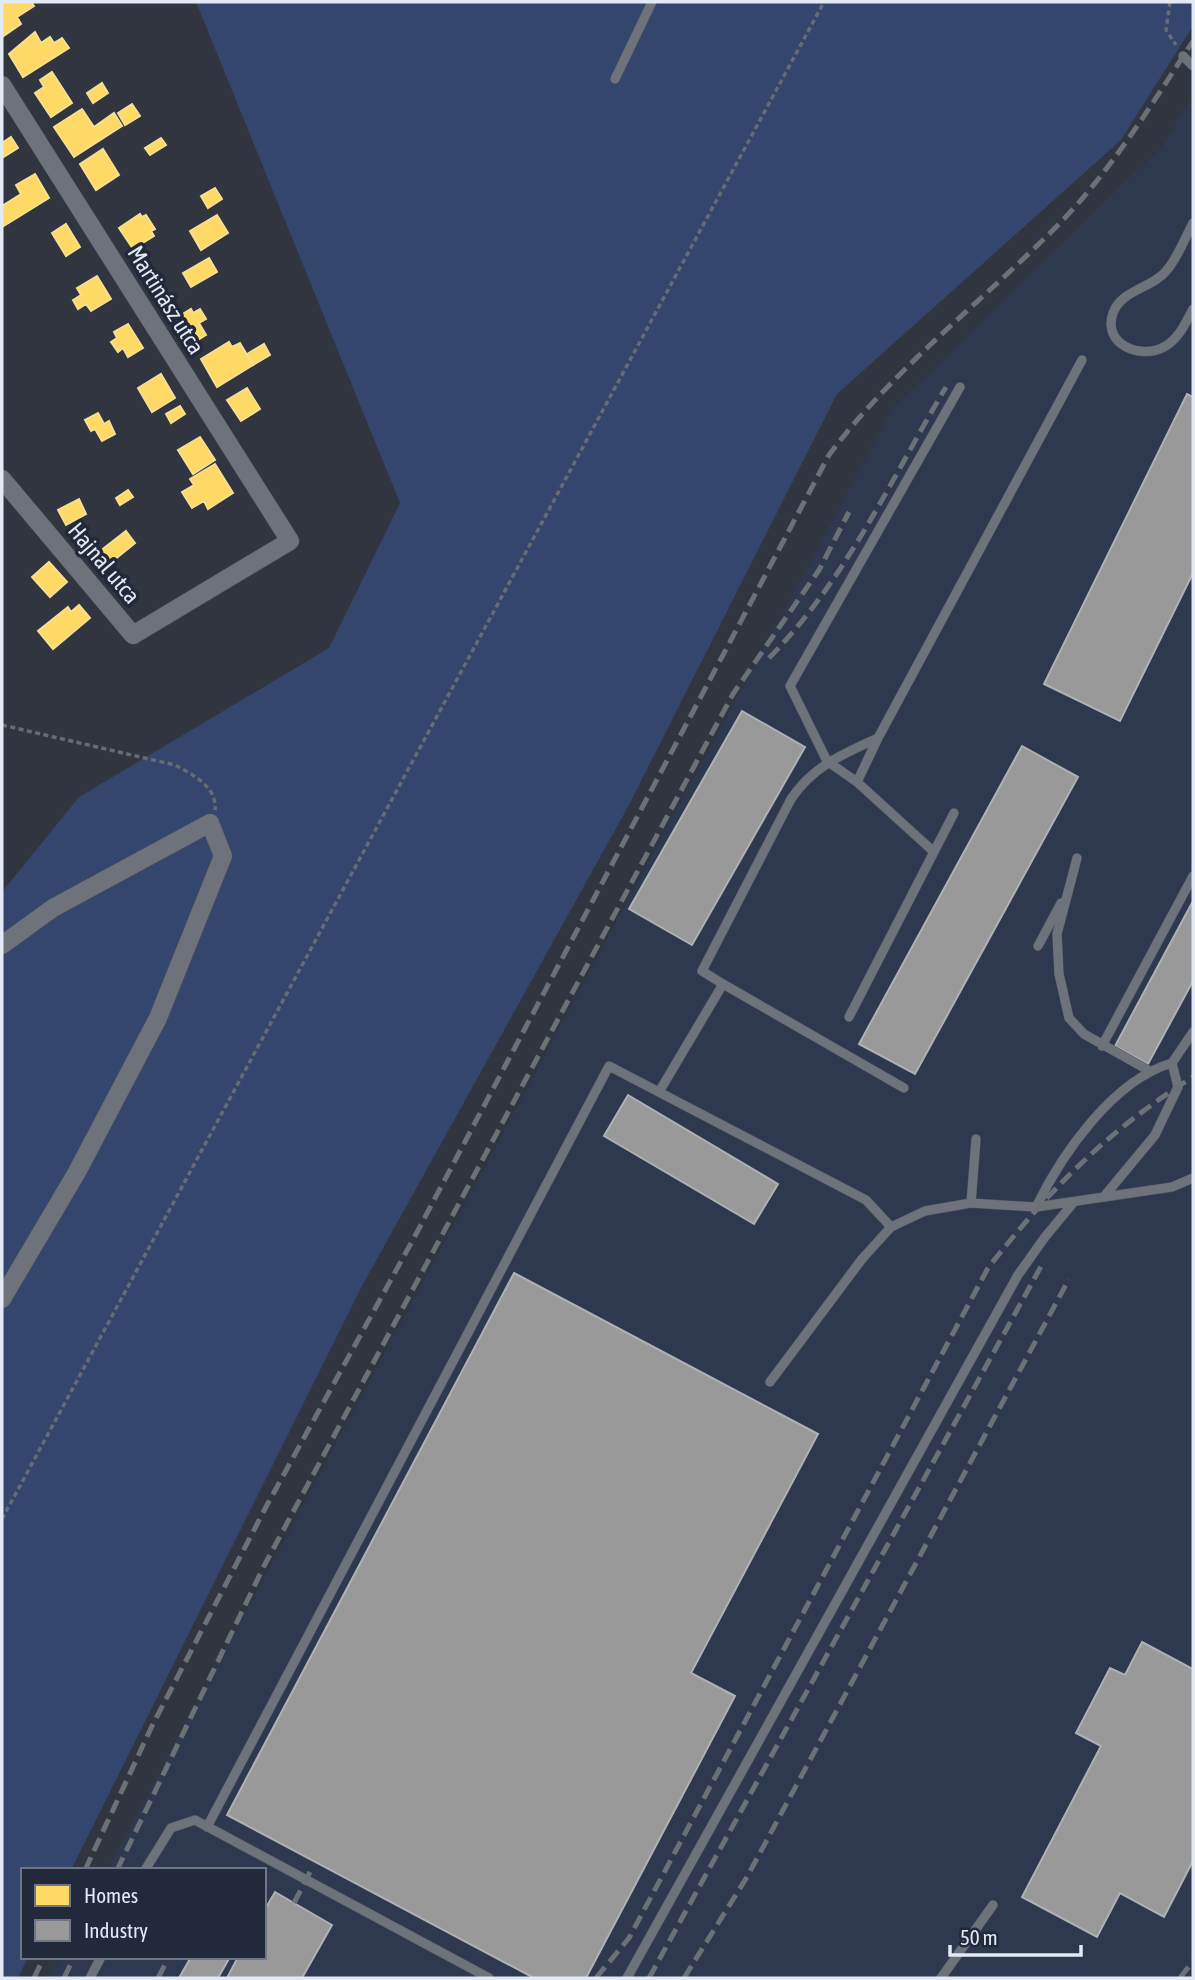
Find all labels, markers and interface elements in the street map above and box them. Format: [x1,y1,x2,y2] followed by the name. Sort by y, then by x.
[122,241,210,359] street label: Martinász utca
[63,517,145,609] street label: Hajnal utca
[21,1868,266,1959] legend
[84,1883,138,1907] text: Homes
[950,1913,1081,1957] scale bar
[84,1918,148,1942] text: Industry
[960,1925,998,1949] text: 50 m

